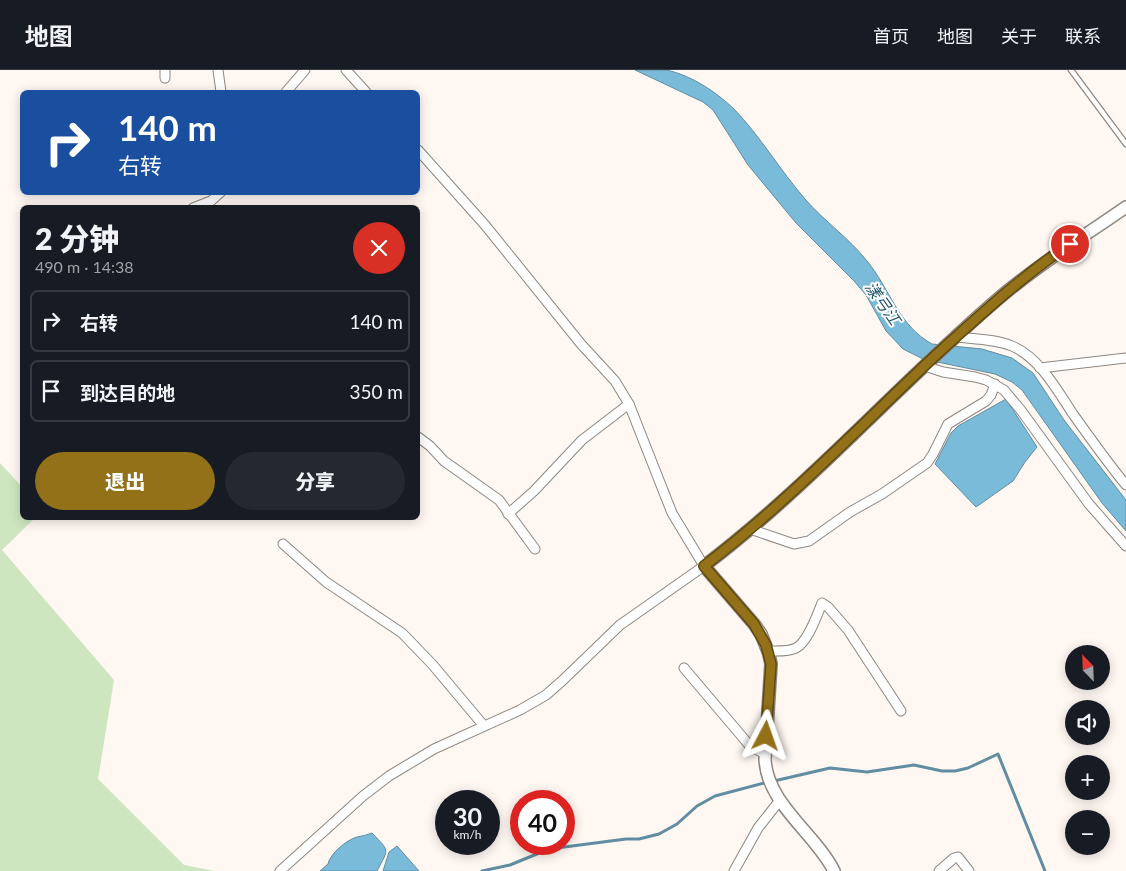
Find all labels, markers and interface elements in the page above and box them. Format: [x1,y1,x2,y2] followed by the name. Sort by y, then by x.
[25,21,73,50] text: 地图
[873,25,909,47] text: 首页
[937,25,973,47] text: 地图
[1001,25,1037,47] text: 关于
[1065,25,1101,47] text: 联系
[118,106,217,148] text: 140 m
[35,110,100,175] icon: right
[118,152,162,179] text: 右转
[35,220,119,256] text: 2 分钟
[353,222,405,274] button: close
[1049,223,1091,265] pin
[1056,230,1084,258] icon: arrive
[35,257,134,276] text: 490 m · 14:38
[862,278,906,329] water label: 漾弓江
[37,307,65,335] icon: right
[349,310,403,333] text: 140 m
[80,311,118,334] text: 右转
[37,377,65,405] icon: arrive
[349,380,403,403] text: 350 m
[80,381,175,404] text: 到达目的地
[35,452,215,510] button: 退出
[225,452,405,510] button: 分享
[1065,645,1110,690] north arrow
[1065,645,1110,855] map controls
[1065,700,1110,745] button: sound
[739,709,791,761] position arrow
[1065,755,1110,800] button: +
[510,790,575,855] speed limit sign: 40
[453,801,482,831] text: 30
[1065,810,1110,855] button: −
[453,827,482,842] text: km/h

